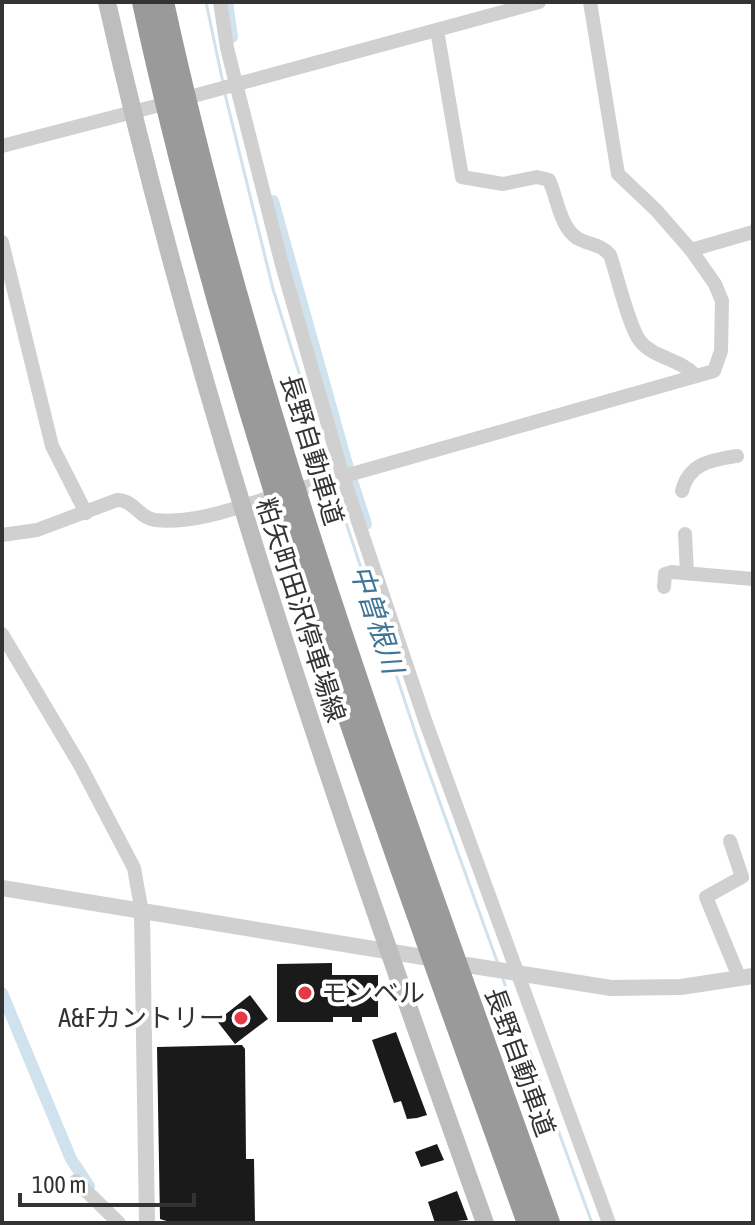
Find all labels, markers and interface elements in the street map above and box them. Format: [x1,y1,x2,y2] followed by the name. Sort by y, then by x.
[275,371,349,529] street label: 長野自動車道
[251,494,351,726] street label: 粕矢町田沢停車場線
[344,561,410,680] water label: 中曽根川
[321,978,425,1008] place label: モンベル
[296,984,314,1002] marker: モンベル
[479,984,561,1140] street label: 長野自動車道
[58,1003,225,1033] place label: A&Fカントリー
[232,1009,250,1027] marker: A&Fカントリー
[20,1157,194,1207] scale bar
[32,1171,86,1198] text: 100 m

